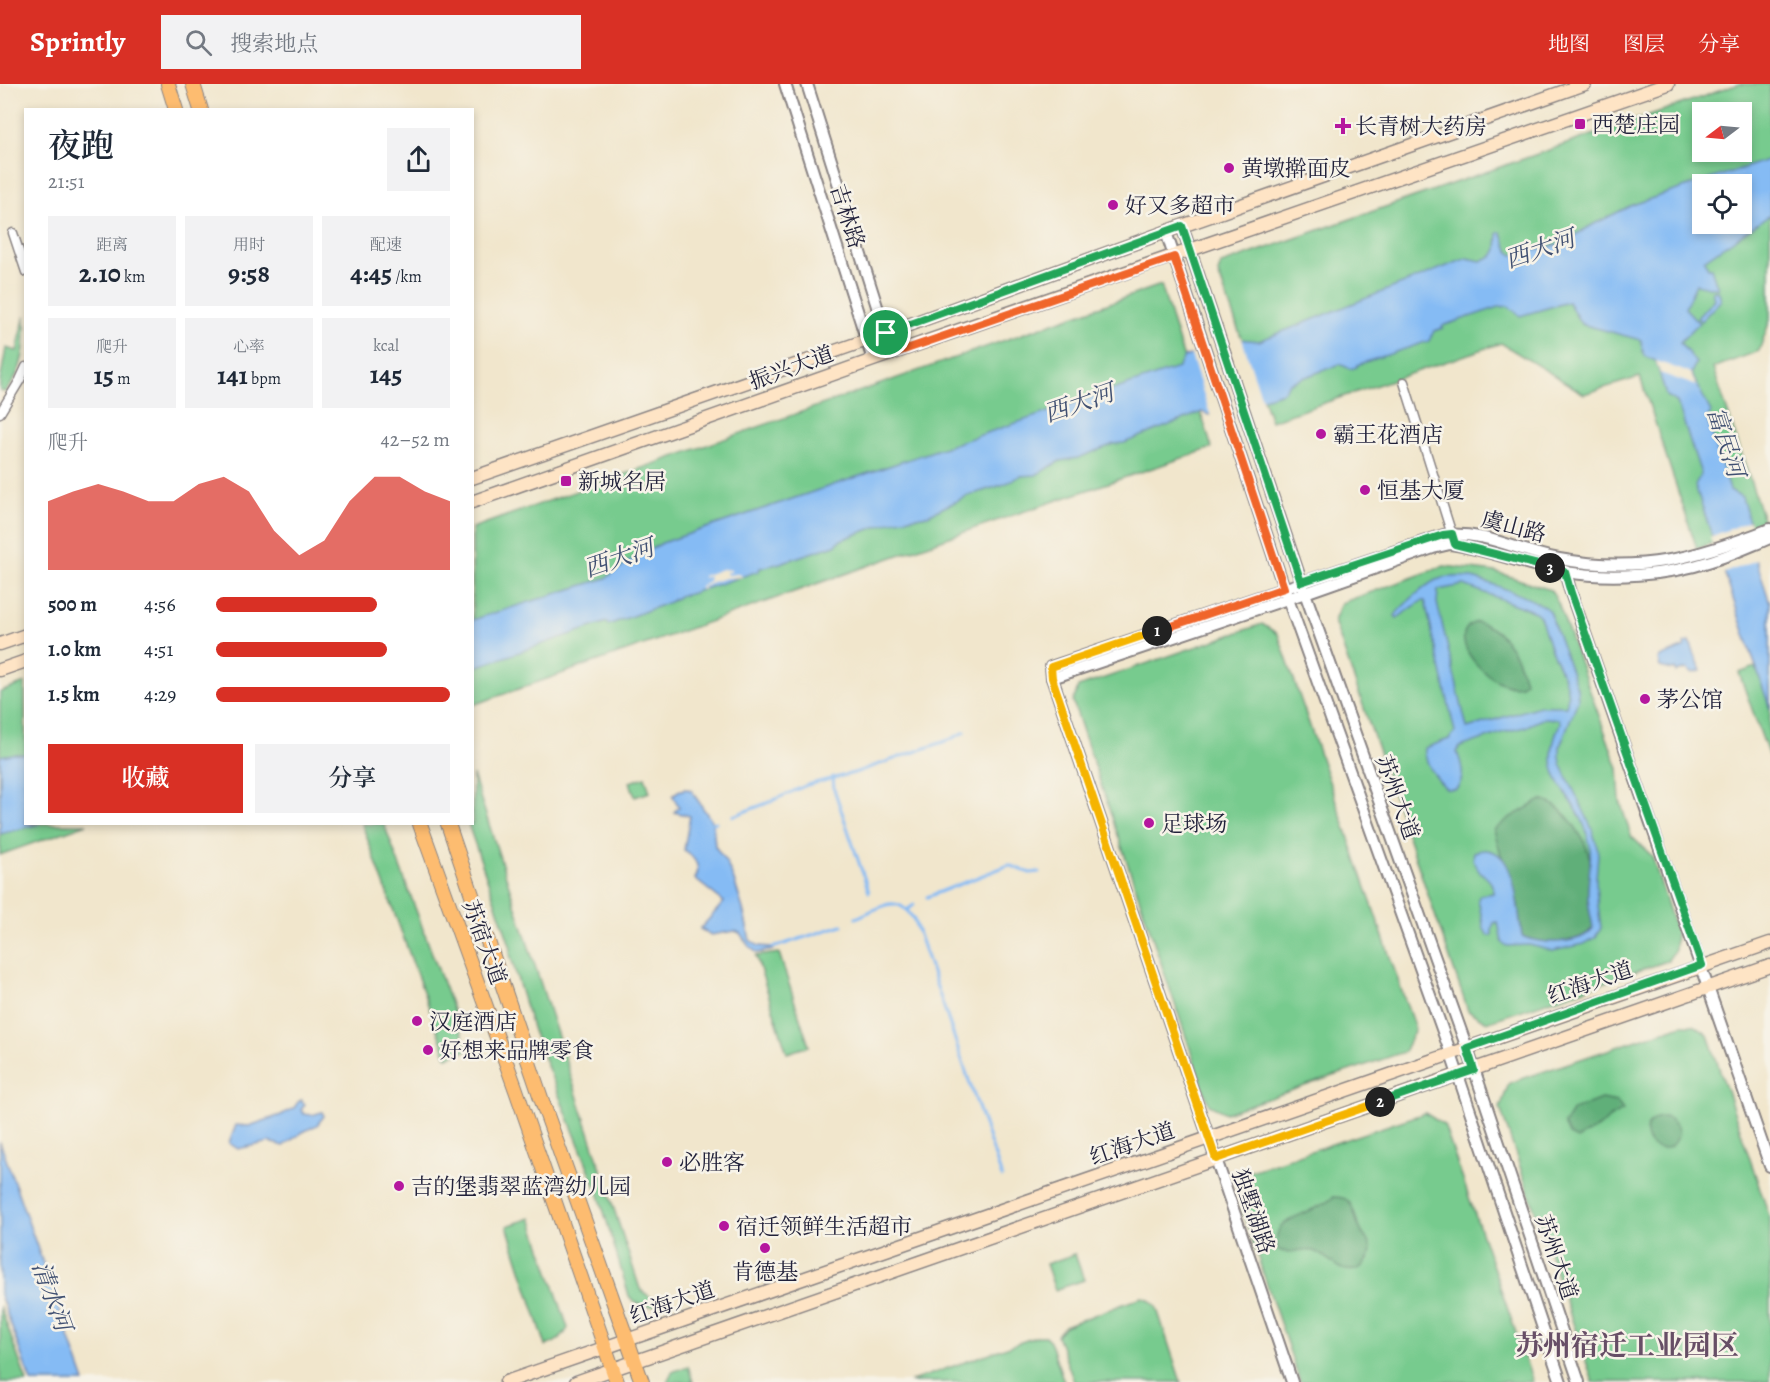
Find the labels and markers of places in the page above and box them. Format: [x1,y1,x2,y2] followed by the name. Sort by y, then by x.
[1592,110,1680,140] place label: 西楚庄园
[1355,112,1487,142] place label: 长青树大药房
[1573,117,1587,131] marker: 西楚庄园
[1336,119,1350,133] marker: 长青树大药房
[1241,154,1351,184] place label: 黄墩擀面皮
[1222,161,1236,175] marker: 黄墩擀面皮
[1125,191,1235,221] place label: 好又多超市
[1106,198,1120,212] marker: 好又多超市
[860,307,911,358] pin
[1333,420,1443,450] place label: 霸王花酒店
[1314,427,1328,441] marker: 霸王花酒店
[578,467,666,497] place label: 新城名居
[559,474,573,488] marker: 新城名居
[1377,476,1465,506] place label: 恒基大厦
[1358,483,1372,497] marker: 恒基大厦
[1535,553,1565,583] pin: 3
[1142,616,1172,646] pin: 1
[1657,685,1723,715] place label: 茅公馆
[1638,692,1652,706] marker: 茅公馆
[1161,809,1227,839] place label: 足球场
[1142,816,1156,830] marker: 足球场
[429,1007,517,1037] place label: 汉庭酒店
[410,1014,424,1028] marker: 汉庭酒店
[440,1036,594,1066] place label: 好想来品牌零食
[421,1043,435,1057] marker: 好想来品牌零食
[1365,1087,1395,1117] pin: 2
[679,1148,745,1178] place label: 必胜客
[660,1155,674,1169] marker: 必胜客
[411,1172,631,1202] place label: 吉的堡翡翠蓝湾幼儿园
[392,1179,406,1193] marker: 吉的堡翡翠蓝湾幼儿园
[736,1212,912,1242] place label: 宿迁领鲜生活超市
[717,1219,731,1233] marker: 宿迁领鲜生活超市
[758,1241,772,1255] marker: 肯德基
[732,1257,798,1287] place label: 肯德基

